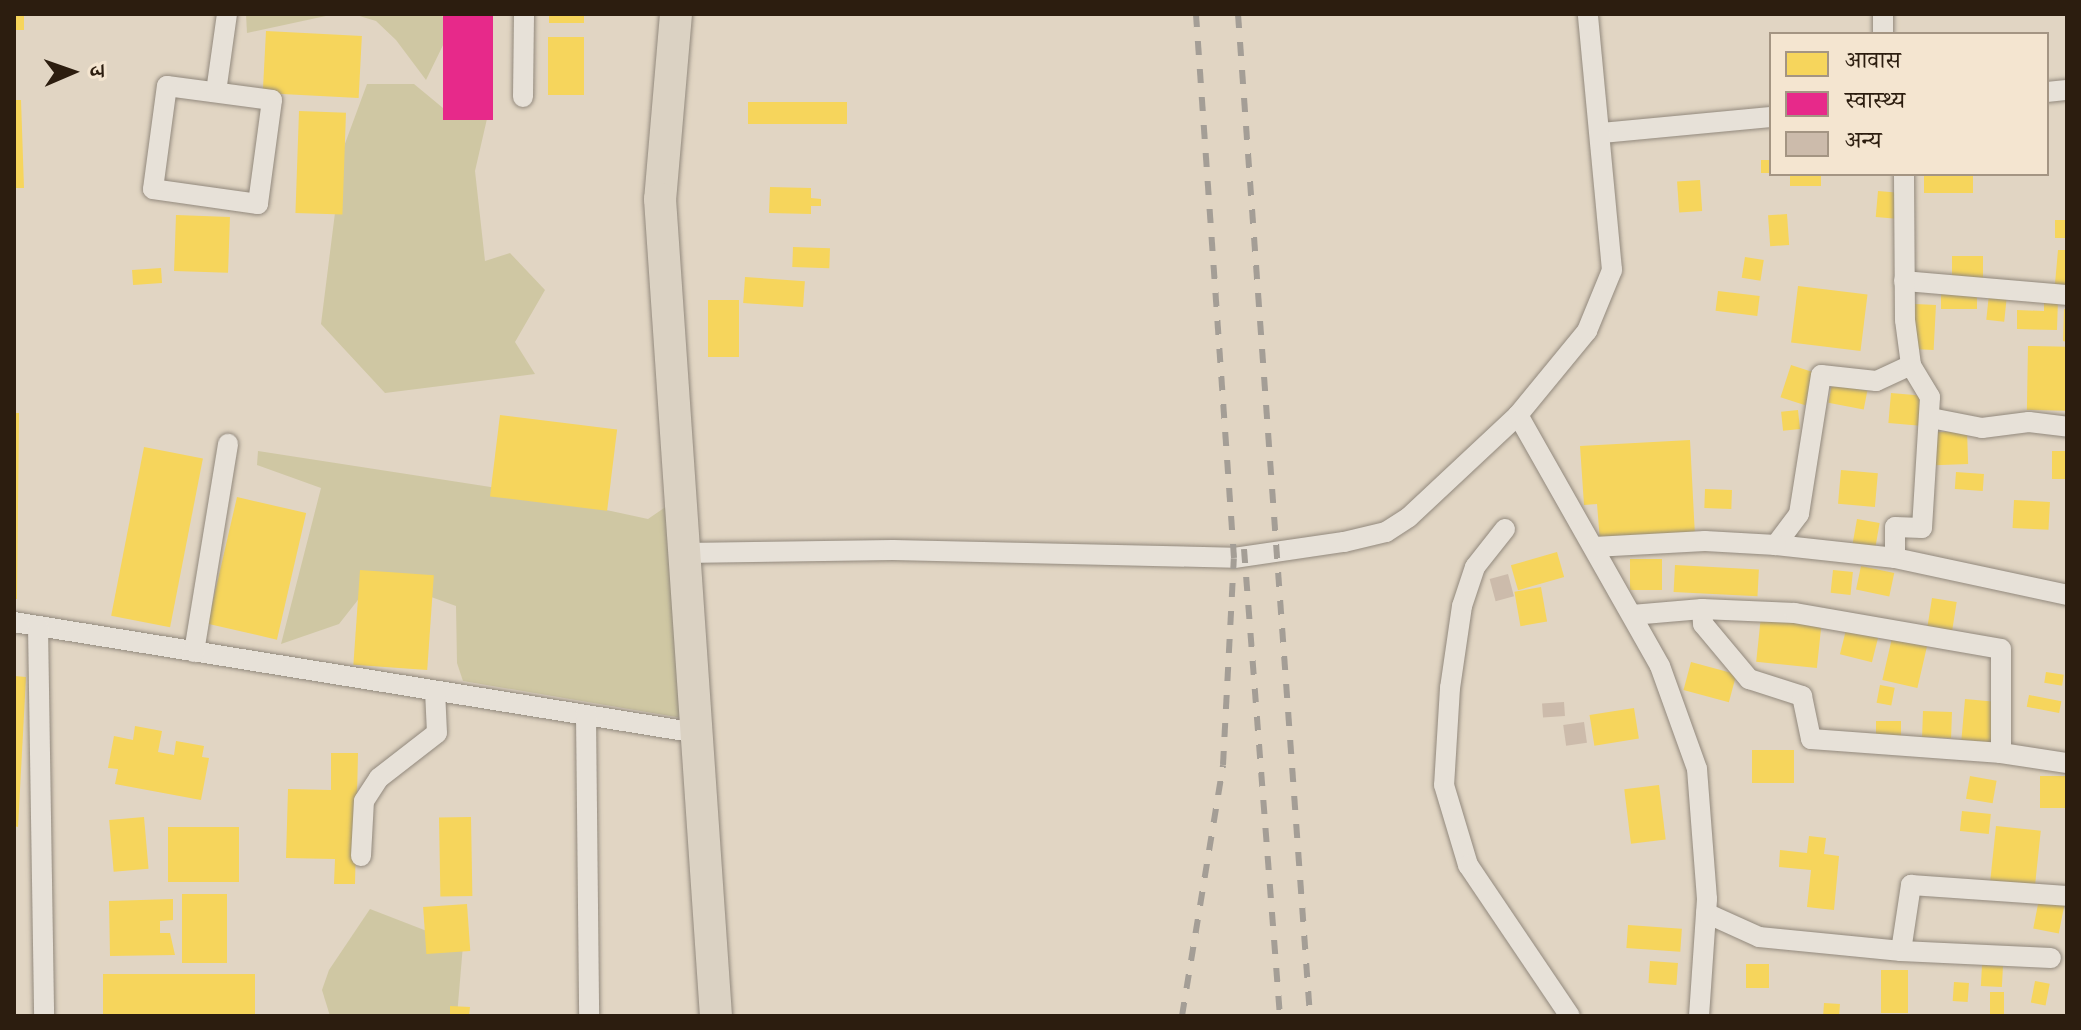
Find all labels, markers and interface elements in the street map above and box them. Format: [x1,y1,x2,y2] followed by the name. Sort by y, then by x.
[32,32,112,112] north arrow
[1769,32,2049,176] legend
[1845,46,1901,76] text: आवास
[83,65,110,77] text: उ
[1845,86,1905,116] text: स्वास्थ्य
[1845,126,1882,156] text: अन्य

